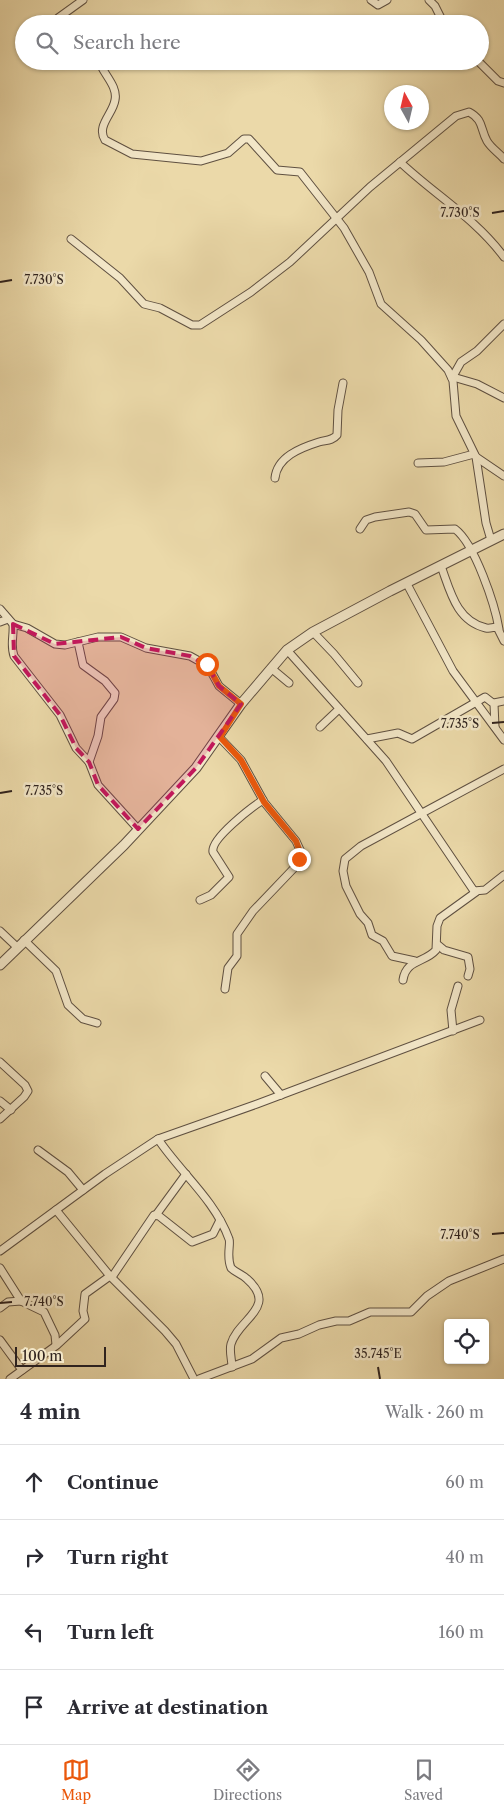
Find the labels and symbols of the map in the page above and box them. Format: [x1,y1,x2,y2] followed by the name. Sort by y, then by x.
[384,85,429,130] north arrow
[440,205,480,220] text: 7.730°S
[24,272,64,287] text: 7.730°S
[196,653,219,676] route start
[441,716,479,731] text: 7.735°S
[25,783,63,798] text: 7.735°S
[288,848,311,871] route end
[440,1227,480,1242] text: 7.740°S
[24,1294,64,1309] text: 7.740°S
[15,1344,106,1367] scale bar
[354,1346,402,1361] text: 35.745°E

